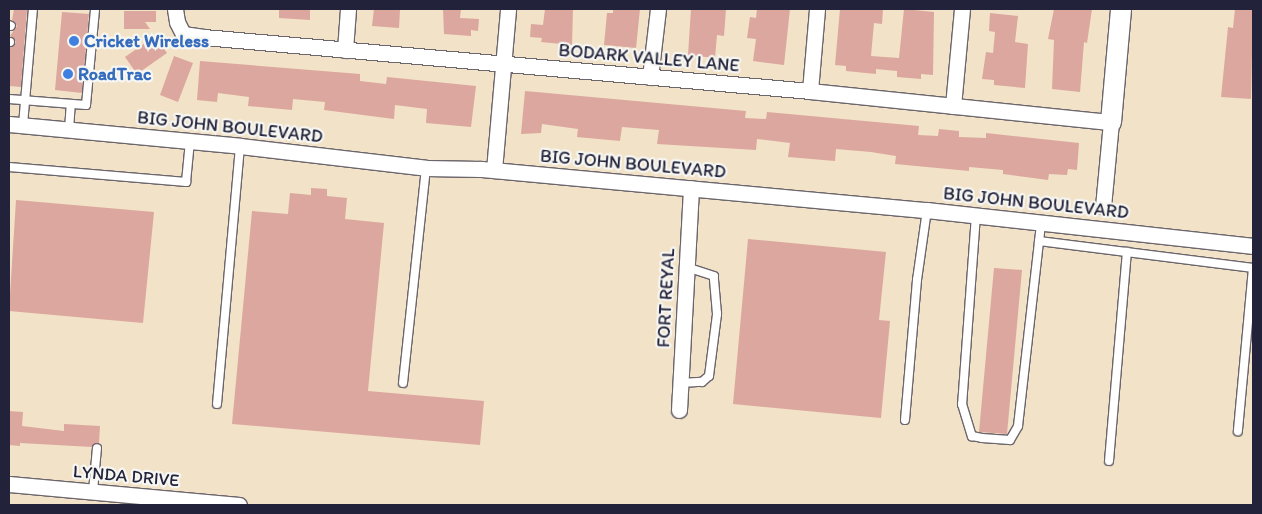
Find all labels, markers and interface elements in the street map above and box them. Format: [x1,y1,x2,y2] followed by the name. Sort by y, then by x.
[84,30,210,52] place label: Cricket Wireless
[68,35,80,47] marker: Cricket Wireless
[558,39,740,77] street label: BODARK VALLEY LANE
[78,63,151,85] place label: RoadTrac
[62,68,74,80] marker: RoadTrac
[137,107,323,147] street label: BIG JOHN BOULEVARD
[540,145,726,183] street label: BIG JOHN BOULEVARD
[943,183,1129,223] street label: BIG JOHN BOULEVARD
[653,248,679,348] street label: FORT REYAL
[71,460,181,492] street label: LYNDA DRIVE

